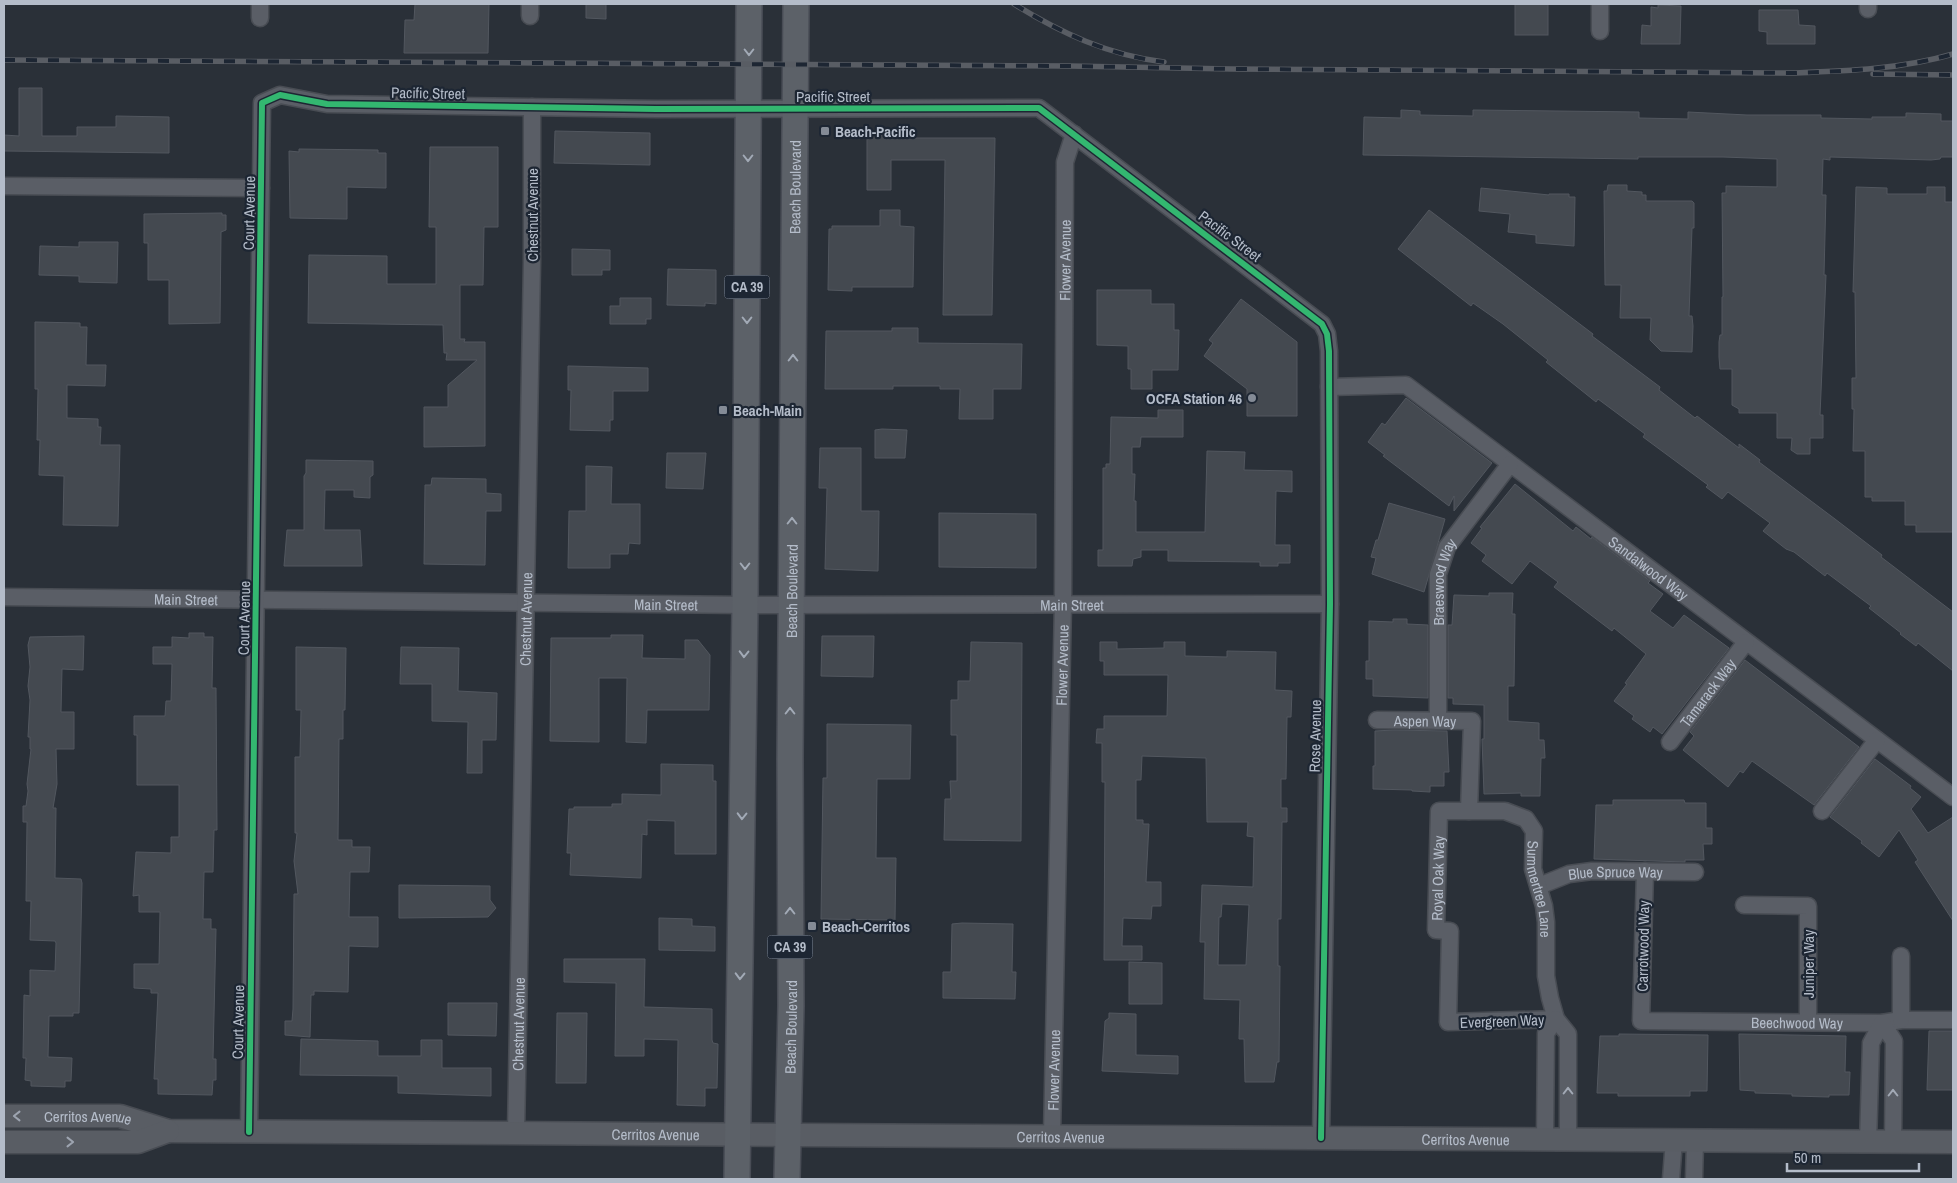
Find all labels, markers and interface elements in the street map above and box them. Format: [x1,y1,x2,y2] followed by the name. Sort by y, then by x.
[744,49,754,57] one-way arrow
[391,82,466,104] street label: Pacific Street
[796,86,870,107] street label: Pacific Street
[835,121,916,142] place label: Beach-Pacific
[819,125,831,137] marker: Beach-Pacific
[784,140,805,234] street label: Beach Boulevard
[743,154,753,162] one-way arrow
[522,168,543,262] street label: Chestnut Avenue
[238,176,260,250] street label: Court Avenue
[1194,205,1266,267] street label: Pacific Street
[1054,219,1075,301] street label: Flower Avenue
[724,276,770,298] road number: CA 39
[742,316,752,324] one-way arrow
[788,354,798,362] one-way arrow
[1146,388,1242,409] place label: OCFA Station 46
[1246,392,1258,404] marker: OCFA Station 46
[733,400,802,421] place label: Beach-Main
[717,404,729,416] marker: Beach-Main
[787,517,797,524] one-way arrow
[1604,531,1694,605] street label: Sandalwood Way
[1428,533,1461,626] street label: Braeswood Way
[780,544,802,638] street label: Beach Boulevard
[740,563,750,571] one-way arrow
[514,572,537,666] street label: Chestnut Avenue
[233,581,255,655] street label: Court Avenue
[154,588,218,610] street label: Main Street
[634,593,698,615] street label: Main Street
[1040,594,1104,615] street label: Main Street
[1050,624,1073,706] street label: Flower Avenue
[739,650,749,658] one-way arrow
[1675,653,1741,731] street label: Tamarack Way
[1304,699,1326,773] street label: Rose Avenue
[785,706,796,714] one-way arrow
[1393,710,1457,731] street label: Aspen Way
[737,813,747,821] one-way arrow
[1426,834,1449,921] street label: Royal Oak Way
[1522,840,1557,938] street label: Summertree Lane
[1567,860,1664,884] street label: Blue Spruce Way
[1632,899,1654,992] street label: Carrotwood Way
[785,906,795,914] one-way arrow
[822,916,910,937] place label: Beach-Cerritos
[806,920,818,932] marker: Beach-Cerritos
[1798,929,1819,998] street label: Juniper Way
[768,936,812,959] road number: CA 39
[735,973,745,981] one-way arrow
[507,977,529,1071] street label: Chestnut Avenue
[779,980,802,1074] street label: Beach Boulevard
[227,985,249,1059] street label: Court Avenue
[1459,1009,1545,1033] street label: Evergreen Way
[1751,1011,1844,1033] street label: Beechwood Way
[1042,1029,1065,1111] street label: Flower Avenue
[1563,1086,1573,1094] one-way arrow
[1888,1089,1898,1096] one-way arrow
[44,1105,135,1130] street label: Cerritos Avenue
[13,1111,20,1121] one-way arrow
[612,1123,700,1145] street label: Cerritos Avenue
[1017,1126,1105,1147] street label: Cerritos Avenue
[1422,1128,1510,1150] street label: Cerritos Avenue
[66,1137,74,1147] one-way arrow
[1787,1140,1920,1172] scale bar
[1794,1147,1821,1168] text: 50 m

